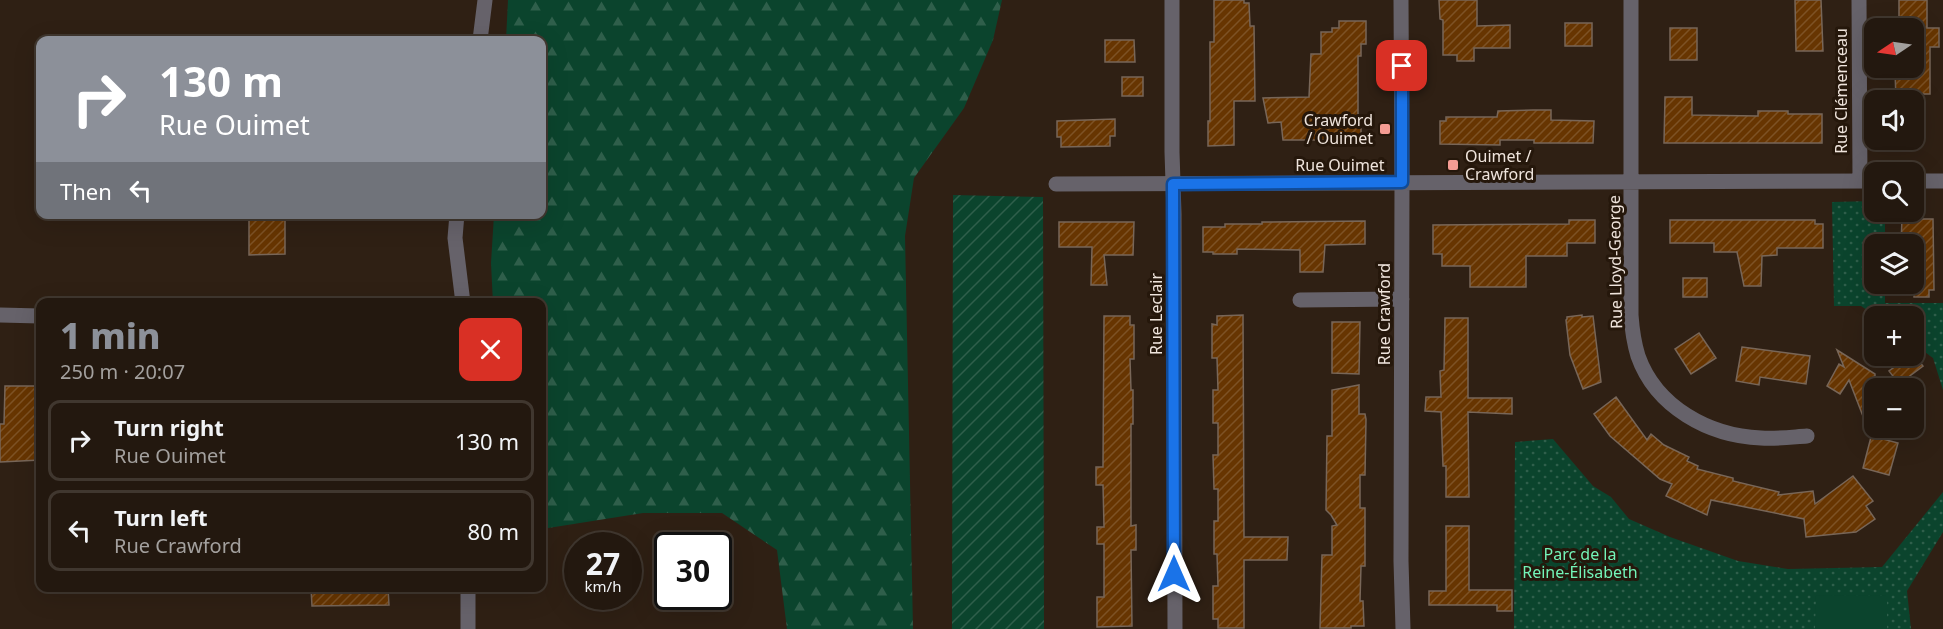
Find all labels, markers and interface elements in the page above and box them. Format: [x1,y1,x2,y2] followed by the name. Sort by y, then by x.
[1864,18,1924,78] north arrow
[1864,18,1924,438] map controls
[1830,28,1852,154] street label: Rue Clémenceau
[1376,40,1427,91] pin
[1385,49,1418,82] icon: arrive
[159,52,283,109] text: 130 m
[60,60,138,138] icon: right
[1864,90,1924,150] button: sound
[159,106,310,143] text: Rue Ouimet
[1304,109,1373,149] place label: Crawford / Ouimet
[1378,122,1392,136] marker: Crawford / Ouimet
[1465,145,1534,185] place label: Ouimet / Crawford
[1295,154,1385,176] street label: Rue Ouimet
[1446,158,1460,172] marker: Ouimet / Crawford
[1864,162,1924,222] button: search
[124,174,157,207] icon: left
[60,176,112,206] text: Then
[1603,195,1627,329] street label: Rue Lloyd-George
[1864,234,1924,294] button: layers
[1373,263,1395,365] street label: Rue Crawford
[1145,273,1167,355] street label: Rue Leclair
[1864,306,1924,366] button: +
[60,311,161,360] text: 1 min
[459,318,522,381] button: close
[60,358,185,385] text: 250 m · 20:07
[1864,378,1924,438] button: −
[114,412,224,442] text: Turn right
[63,424,96,457] icon: right
[455,426,519,456] text: 130 m
[114,442,226,469] text: Rue Ouimet
[114,502,208,532] text: Turn left
[63,514,96,547] icon: left
[468,516,519,546] text: 80 m
[114,532,242,559] text: Rue Crawford
[654,532,732,610] speed limit sign: 30
[1142,542,1206,606] position arrow
[586,543,620,584] text: 27
[1522,543,1638,583] park label: Parc de la Reine-Élisabeth
[585,576,621,596] text: km/h

